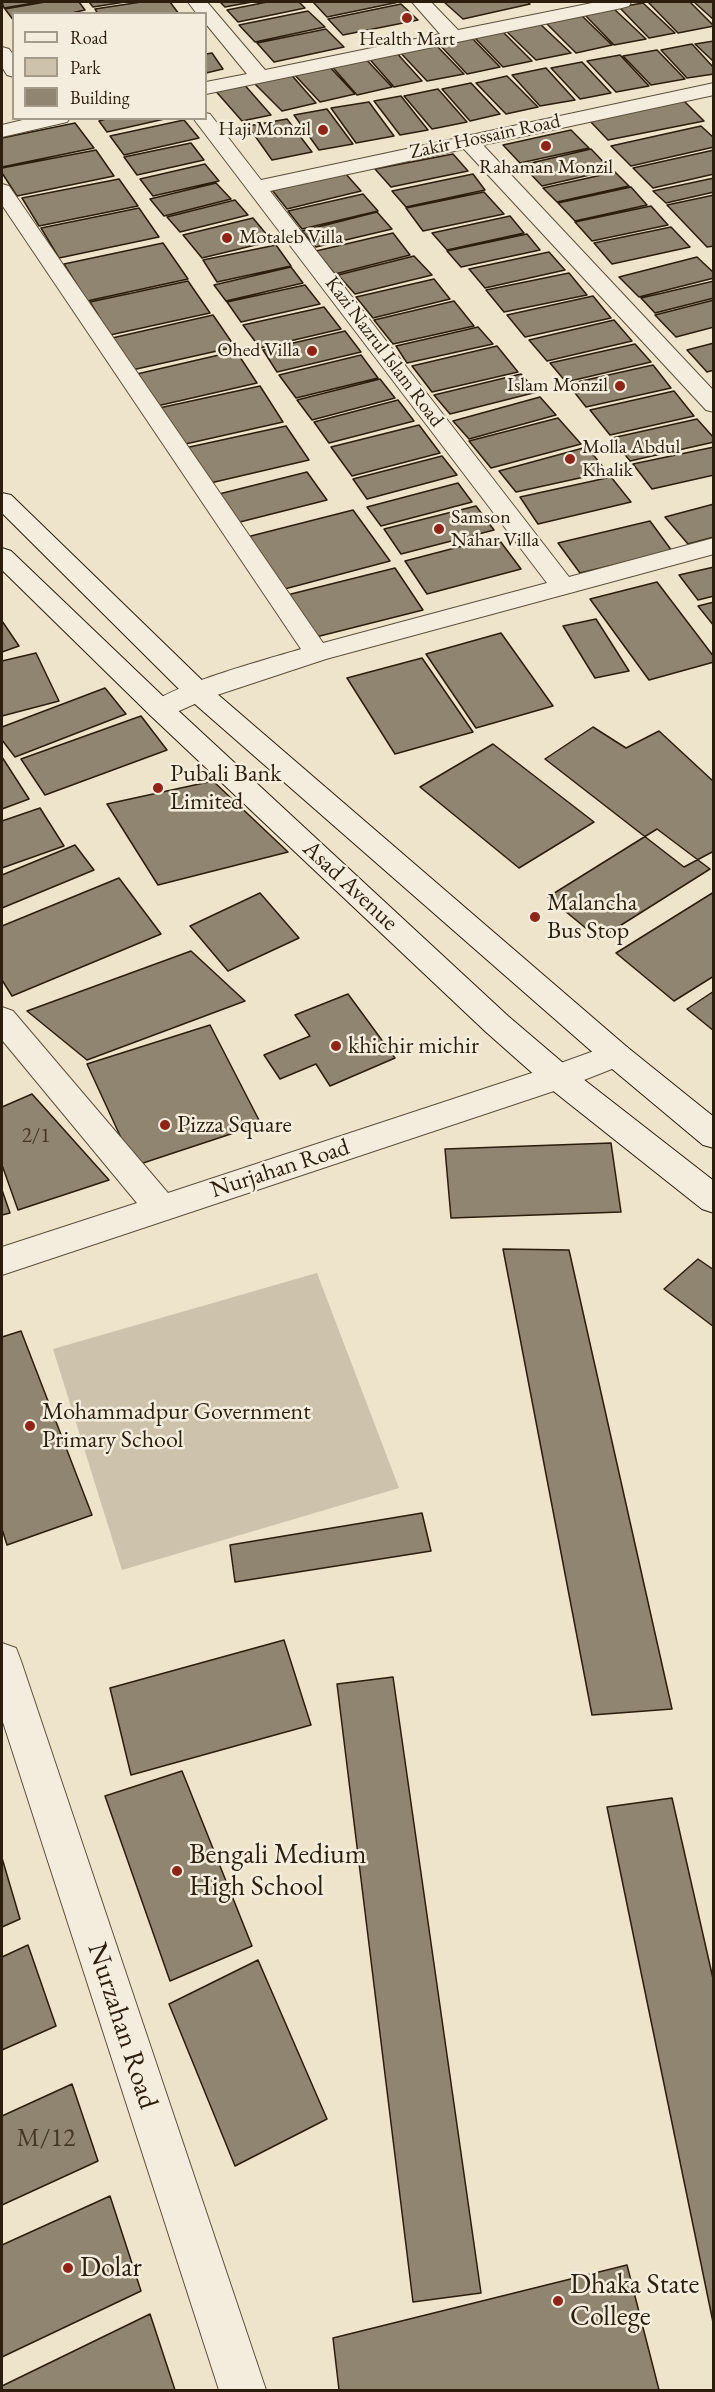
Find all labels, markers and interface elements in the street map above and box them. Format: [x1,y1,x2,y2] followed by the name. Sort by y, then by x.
[400,11,414,25] marker: Health Mart
[12,12,207,120] legend
[70,26,108,49] text: Road
[359,28,455,52] place label: Health Mart
[70,56,101,79] text: Park
[70,86,130,109] text: Building
[408,109,562,165] street label: Zakir Hossain Road
[218,118,311,142] place label: Haji Monzil
[316,123,330,137] marker: Haji Monzil
[539,139,553,153] marker: Rahaman Monzil
[479,156,613,180] place label: Rahaman Monzil
[239,226,343,250] place label: Motaleb Villa
[220,231,234,245] marker: Motaleb Villa
[320,272,448,432] street label: Kazi Nazrul Islam Road
[217,339,300,363] place label: Ohed Villa
[305,344,319,358] marker: Ohed Villa
[507,374,608,398] place label: Islam Monzil
[613,379,627,393] marker: Islam Monzil
[582,436,680,483] place label: Molla Abdul Khalik
[563,452,577,466] marker: Molla Abdul Khalik
[451,506,539,553] place label: Samson Nahar Villa
[432,522,446,536] marker: Samson Nahar Villa
[170,760,281,816] place label: Pubali Bank Limited
[151,781,165,795] marker: Pubali Bank Limited
[296,835,404,937] street label: Asad Avenue
[547,889,637,945] place label: Malancha Bus Stop
[528,910,542,924] marker: Malancha Bus Stop
[348,1032,479,1060] place label: khichir michir
[329,1039,343,1053] marker: khichir michir
[177,1111,292,1139] place label: Pizza Square
[158,1118,172,1132] marker: Pizza Square
[22,1123,50,1149] house number: 2/1
[207,1133,353,1205] street label: Nurjahan Road
[42,1398,311,1454] place label: Mohammadpur Government Primary School
[23,1419,37,1433] marker: Mohammadpur Government Primary School
[189,1838,367,1904] place label: Bengali Medium High School
[170,1864,184,1878] marker: Bengali Medium High School
[79,1939,165,2113] street label: Nurzahan Road
[17,2123,75,2155] house number: M/12
[80,2251,142,2285] place label: Dolar
[61,2261,75,2275] marker: Dolar
[570,2268,699,2334] place label: Dhaka State College
[551,2294,565,2308] marker: Dhaka State College

